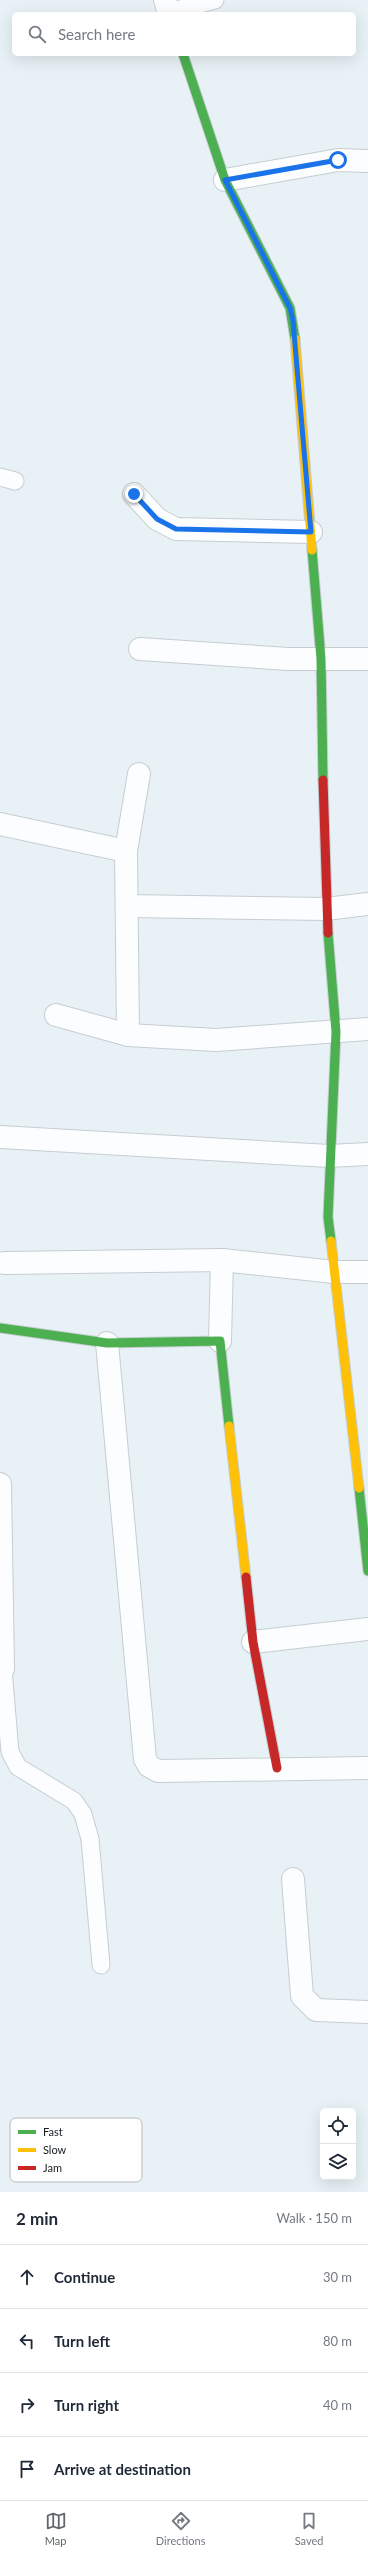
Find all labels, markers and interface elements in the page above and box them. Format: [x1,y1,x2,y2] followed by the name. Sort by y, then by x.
[12,12,356,56] search box
[26,23,48,45] icon: search
[58,25,135,43] text: Search here
[329,151,347,169] route start
[125,485,143,503] route end
[320,2108,356,2180] map controls
[320,2108,356,2144] button: locate
[10,2118,142,2182] legend
[43,2125,63,2138] text: Fast
[43,2143,67,2156] text: Slow
[320,2144,356,2180] button: layers
[43,2161,62,2174] text: Jam
[16,2208,58,2229] text: 2 min
[276,2210,352,2226] text: Walk · 150 m
[16,2266,38,2288] icon: ahead
[54,2268,115,2286] text: Continue
[323,2269,352,2285] text: 30 m
[16,2330,38,2352] icon: left
[54,2332,110,2350] text: Turn left
[323,2333,352,2349] text: 80 m
[16,2394,38,2416] icon: right
[54,2396,119,2414] text: Turn right
[323,2397,352,2413] text: 40 m
[16,2458,38,2480] icon: arrive
[54,2460,191,2478] text: Arrive at destination
[45,2510,67,2547] tab: Map
[156,2510,205,2547] tab: Directions
[295,2510,323,2547] tab: Saved

